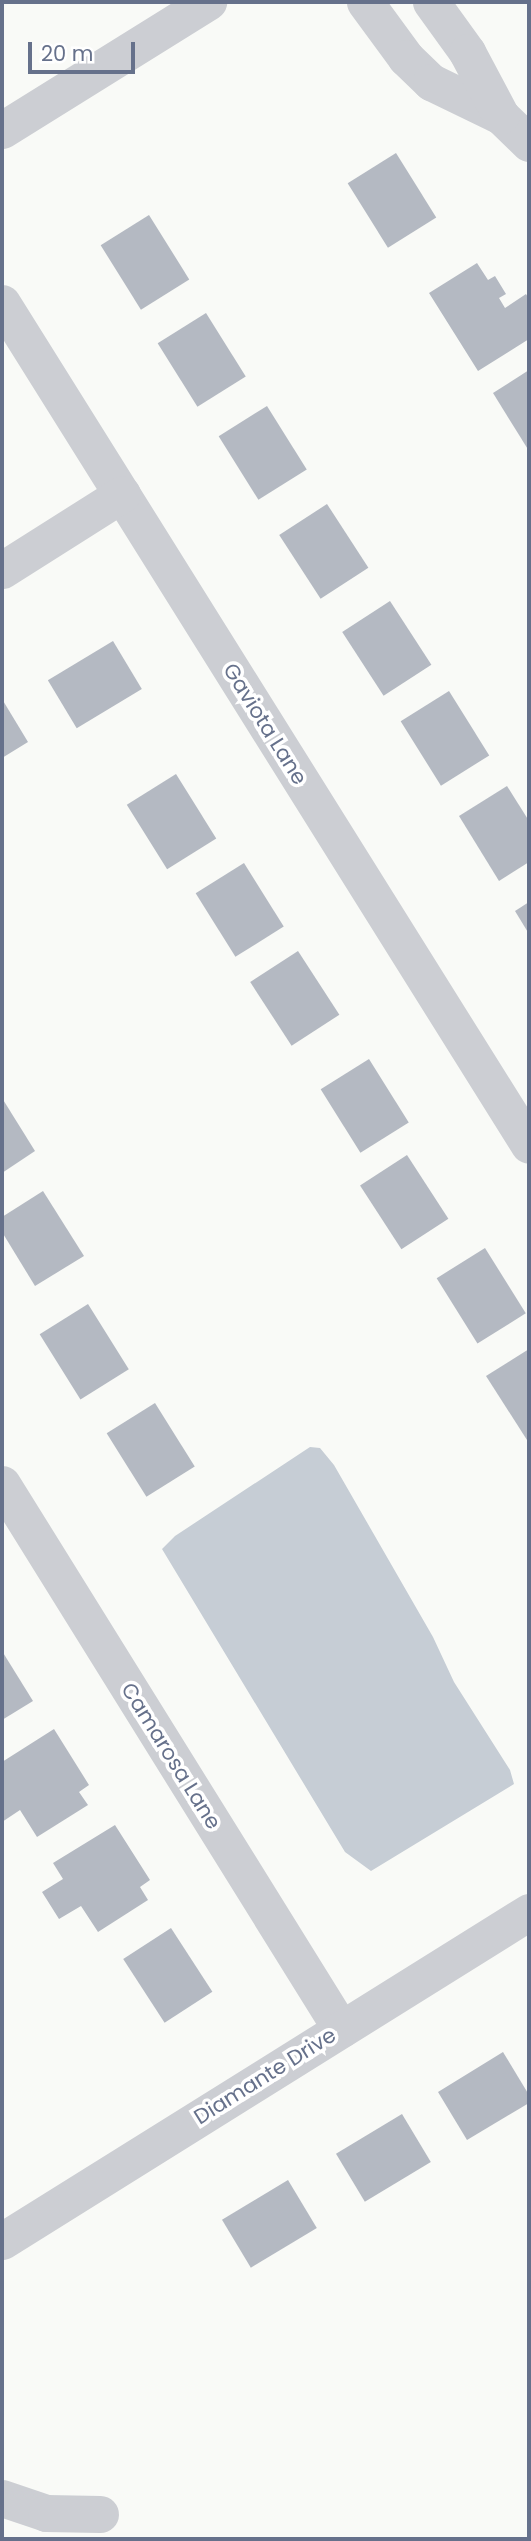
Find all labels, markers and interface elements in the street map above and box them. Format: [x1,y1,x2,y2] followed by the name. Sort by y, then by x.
[32,28,138,72] scale bar
[41,39,94,68] text: 20 m
[218,659,312,789] street label: Gaviota Lane
[116,1678,226,1834] street label: Camarosa Lane
[189,2022,341,2130] street label: Diamante Drive

